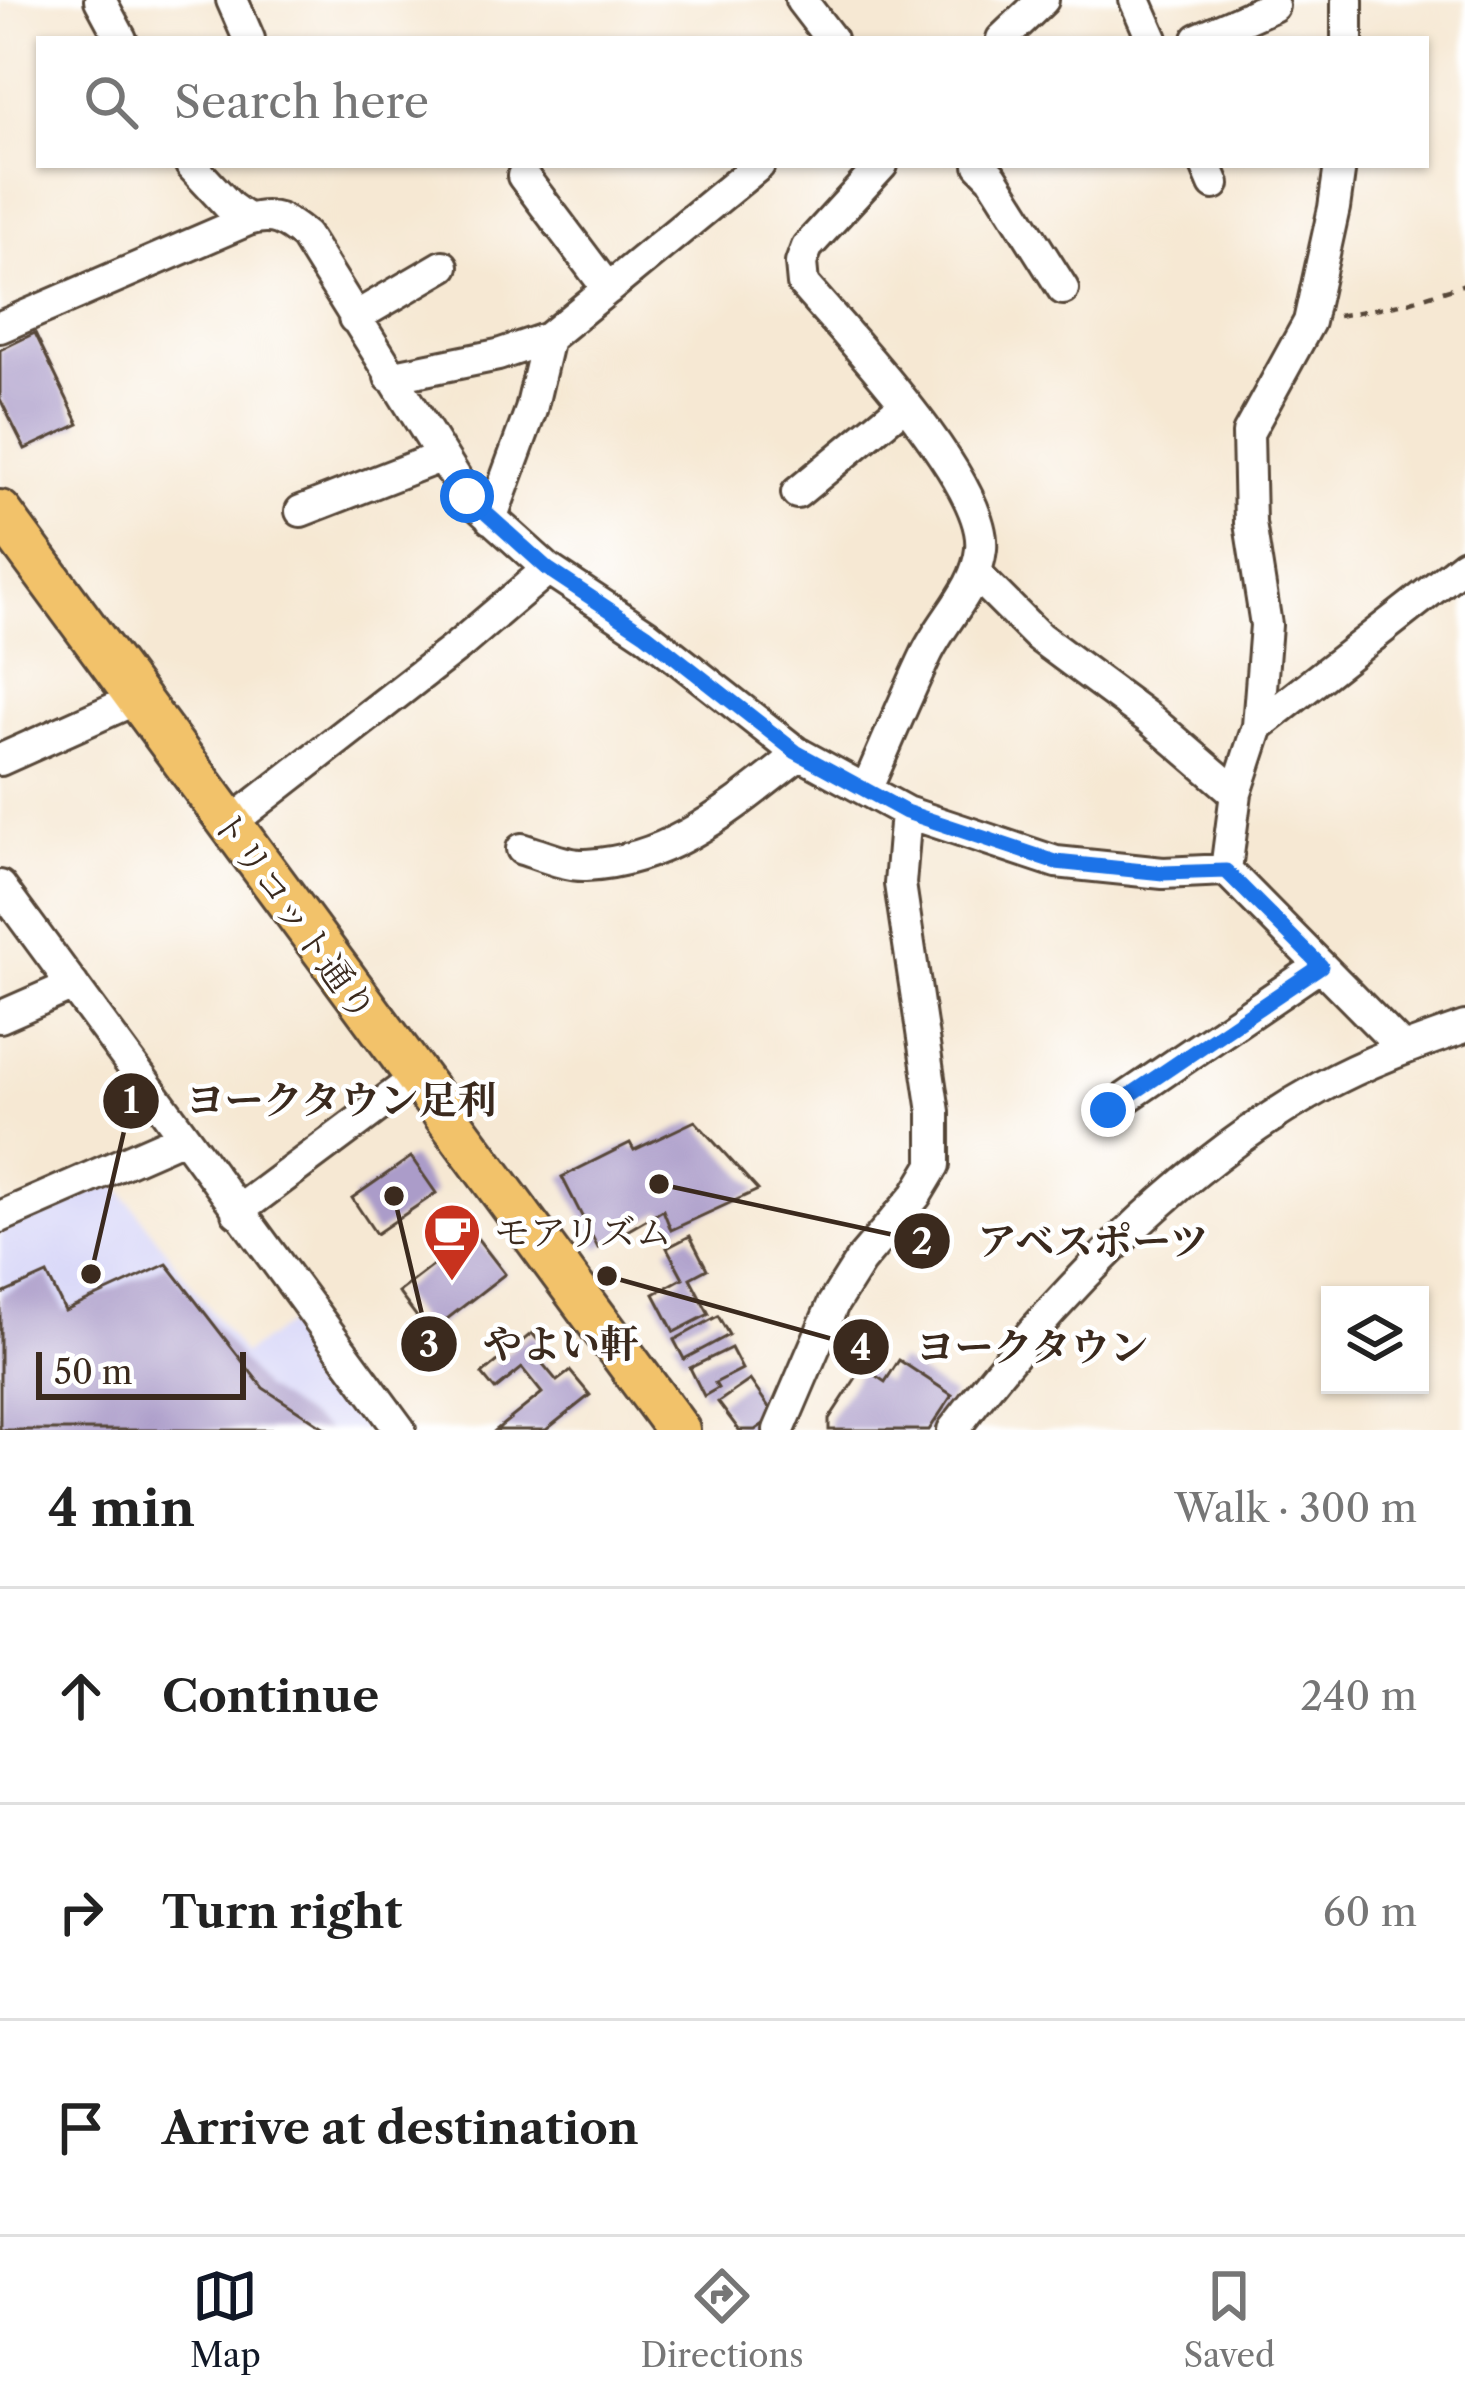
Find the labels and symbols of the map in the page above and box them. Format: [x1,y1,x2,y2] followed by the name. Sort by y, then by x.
[440,469,494,523] route start
[203,801,385,1029] street label: トリコット通り
[101,1063,521,1138] callout: ヨークタウン足利
[185,1076,497,1124] text: ヨークタウン足利
[123,1078,139,1122] text: 1
[1081,1083,1135,1137] route end
[421,1201,483,1283] cafe icon: モアリズム
[892,1203,1234,1278] callout: アベスポーツ
[494,1210,672,1254] place label: モアリズム
[978,1217,1208,1265] text: アベスポーツ
[911,1219,933,1263] text: 2
[399,1307,663,1382] callout: やよい軒
[831,1310,1173,1385] callout: ヨークタウン
[483,1320,639,1368] text: やよい軒
[419,1322,439,1366] text: 3
[915,1323,1149,1371] text: ヨークタウン
[850,1325,872,1369] text: 4
[36,1346,246,1399] scale bar

